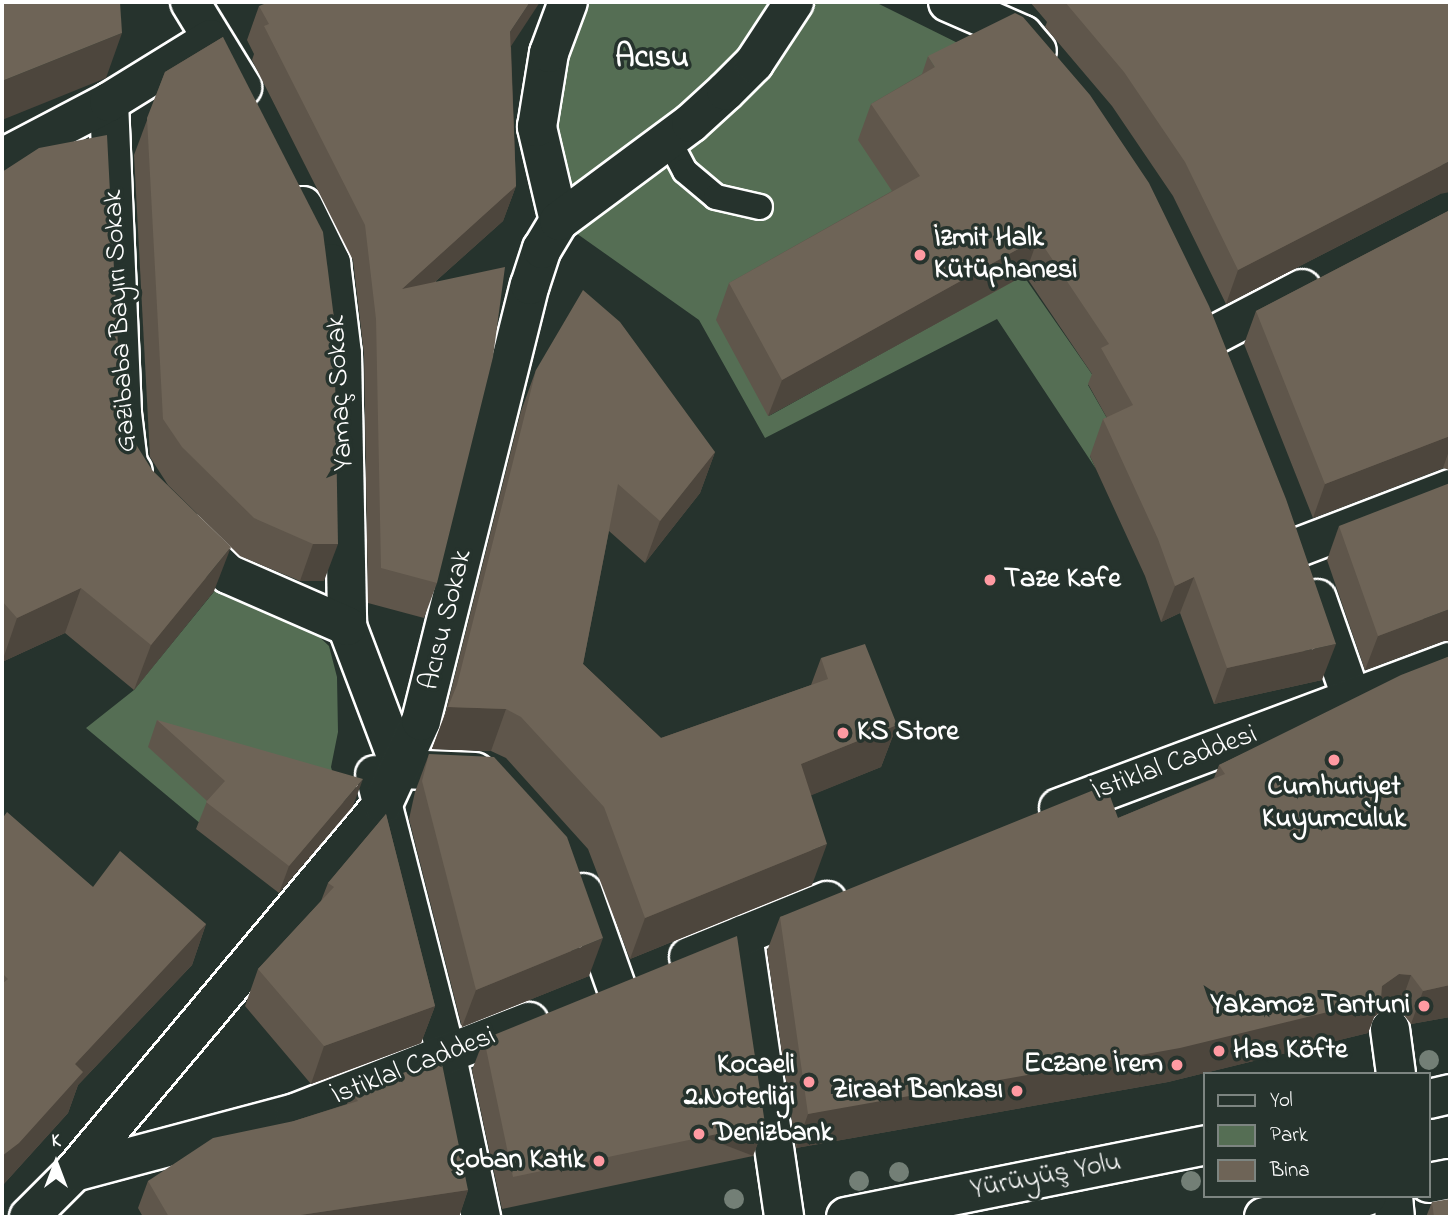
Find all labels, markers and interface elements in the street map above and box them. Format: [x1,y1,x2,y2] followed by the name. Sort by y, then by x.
[615,40,689,78] district label: Acısu
[97,189,145,453] street label: Gazibaba Bayırı Sokak
[934,222,1077,288] place label: İzmit Halk Kütüphanesi
[912,247,928,263] marker: İzmit Halk Kütüphanesi
[320,314,362,472] street label: Yamaç Sokak
[413,546,481,694] street label: Acısu Sokak
[1004,563,1121,597] place label: Taze Kafe
[982,572,998,588] marker: Taze Kafe
[857,716,959,750] place label: KS Store
[1088,719,1262,809] street label: İstiklal Caddesi
[835,725,851,741] marker: KS Store
[1326,752,1342,768] marker: Cumhuriyet Kuyumculuk
[1262,771,1406,837] place label: Cumhuriyet Kuyumculuk
[1210,989,1410,1023] place label: Yakamoz Tantuni
[1416,998,1432,1014] marker: Yakamoz Tantuni
[327,1020,501,1114] street label: İstiklal Caddesi
[1233,1034,1348,1068] place label: Has Köfte
[1211,1043,1227,1059] marker: Has Köfte
[1024,1048,1163,1082] place label: Eczane İrem
[684,1049,795,1115] place label: Kocaeli 2.Noterliği
[1169,1057,1185,1073] marker: Eczane İrem
[1204,1072,1431,1198] legend
[801,1074,817,1090] marker: Kocaeli 2.Noterliği
[832,1074,1003,1108] place label: Ziraat Bankası
[1009,1083,1025,1099] marker: Ziraat Bankası
[1270,1086,1293,1116] text: Yol
[713,1117,833,1151] place label: Denizbank
[1270,1121,1308,1151] text: Park
[691,1126,707,1142] marker: Denizbank
[21,1128,91,1198] north arrow
[51,1128,61,1155] text: K
[450,1144,585,1178] place label: Çoban Katık
[968,1146,1124,1208] street label: Yürüyüş Yolu
[591,1153,607,1169] marker: Çoban Katık
[1270,1156,1310,1186] text: Bina

